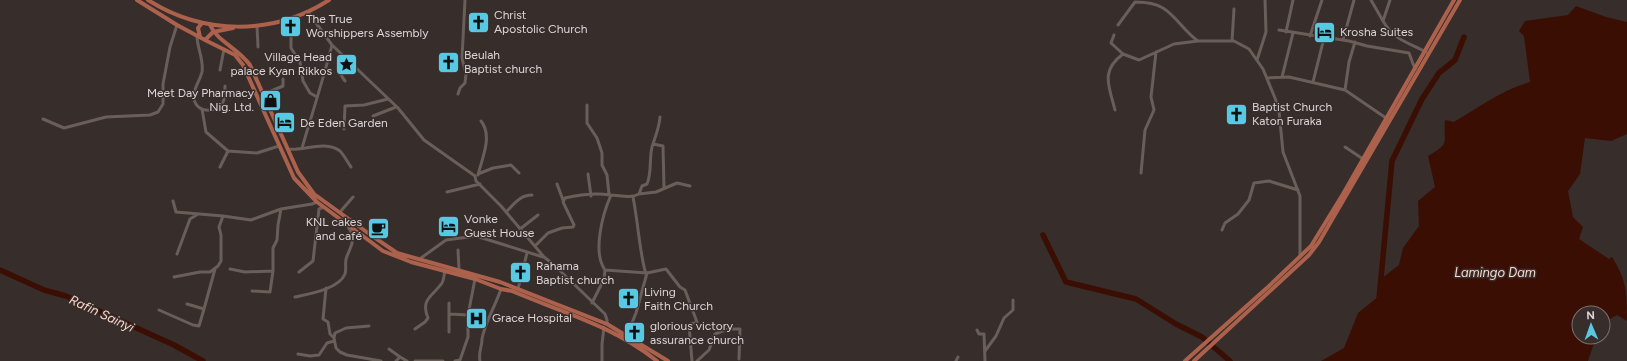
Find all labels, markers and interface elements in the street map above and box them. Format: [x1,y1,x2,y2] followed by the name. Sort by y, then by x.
[494,8,588,36] place label: Christ Apostolic Church
[465,9,491,35] church icon: Christ Apostolic Church
[306,12,429,40] place label: The True Worshippers Assembly
[277,13,303,39] church icon: The True Worshippers Assembly
[1311,19,1337,45] hotel icon: Krosha Suites
[1340,25,1414,39] place label: Krosha Suites
[464,48,542,76] place label: Beulah Baptist church
[436,49,462,75] church icon: Beulah Baptist church
[230,50,332,78] place label: Village Head palace Kyan Rikkos
[334,51,360,77] place icon: Village Head palace Kyan Rikkos
[147,86,255,114] place label: Meet Day Pharmacy Nig. Ltd.
[257,87,283,113] shop icon: Meet Day Pharmacy Nig. Ltd.
[1252,100,1333,128] place label: Baptist Church Katon Furaka
[1223,101,1249,127] church icon: Baptist Church Katon Furaka
[271,110,297,136] hotel icon: De Eden Garden
[300,116,388,130] place label: De Eden Garden
[464,212,535,240] place label: Vonke Guest House
[435,213,461,239] hotel icon: Vonke Guest House
[306,215,362,243] place label: KNL cakes and café
[365,216,391,242] cafe icon: KNL cakes and café
[536,259,614,287] place label: Rahama Baptist church
[507,260,533,286] church icon: Rahama Baptist church
[1454,265,1536,280] water label: Lamingo Dam
[644,285,713,313] place label: Living Faith Church
[615,286,641,312] church icon: Living Faith Church
[67,292,137,335] water label: Rafin Sainyi
[464,305,490,331] hospital icon: Grace Hospital
[1571,305,1611,345] north arrow
[1586,309,1595,322] text: N
[492,311,572,325] place label: Grace Hospital
[650,319,744,347] place label: glorious victory assurance church
[621,320,647,346] church icon: glorious victory assurance church

